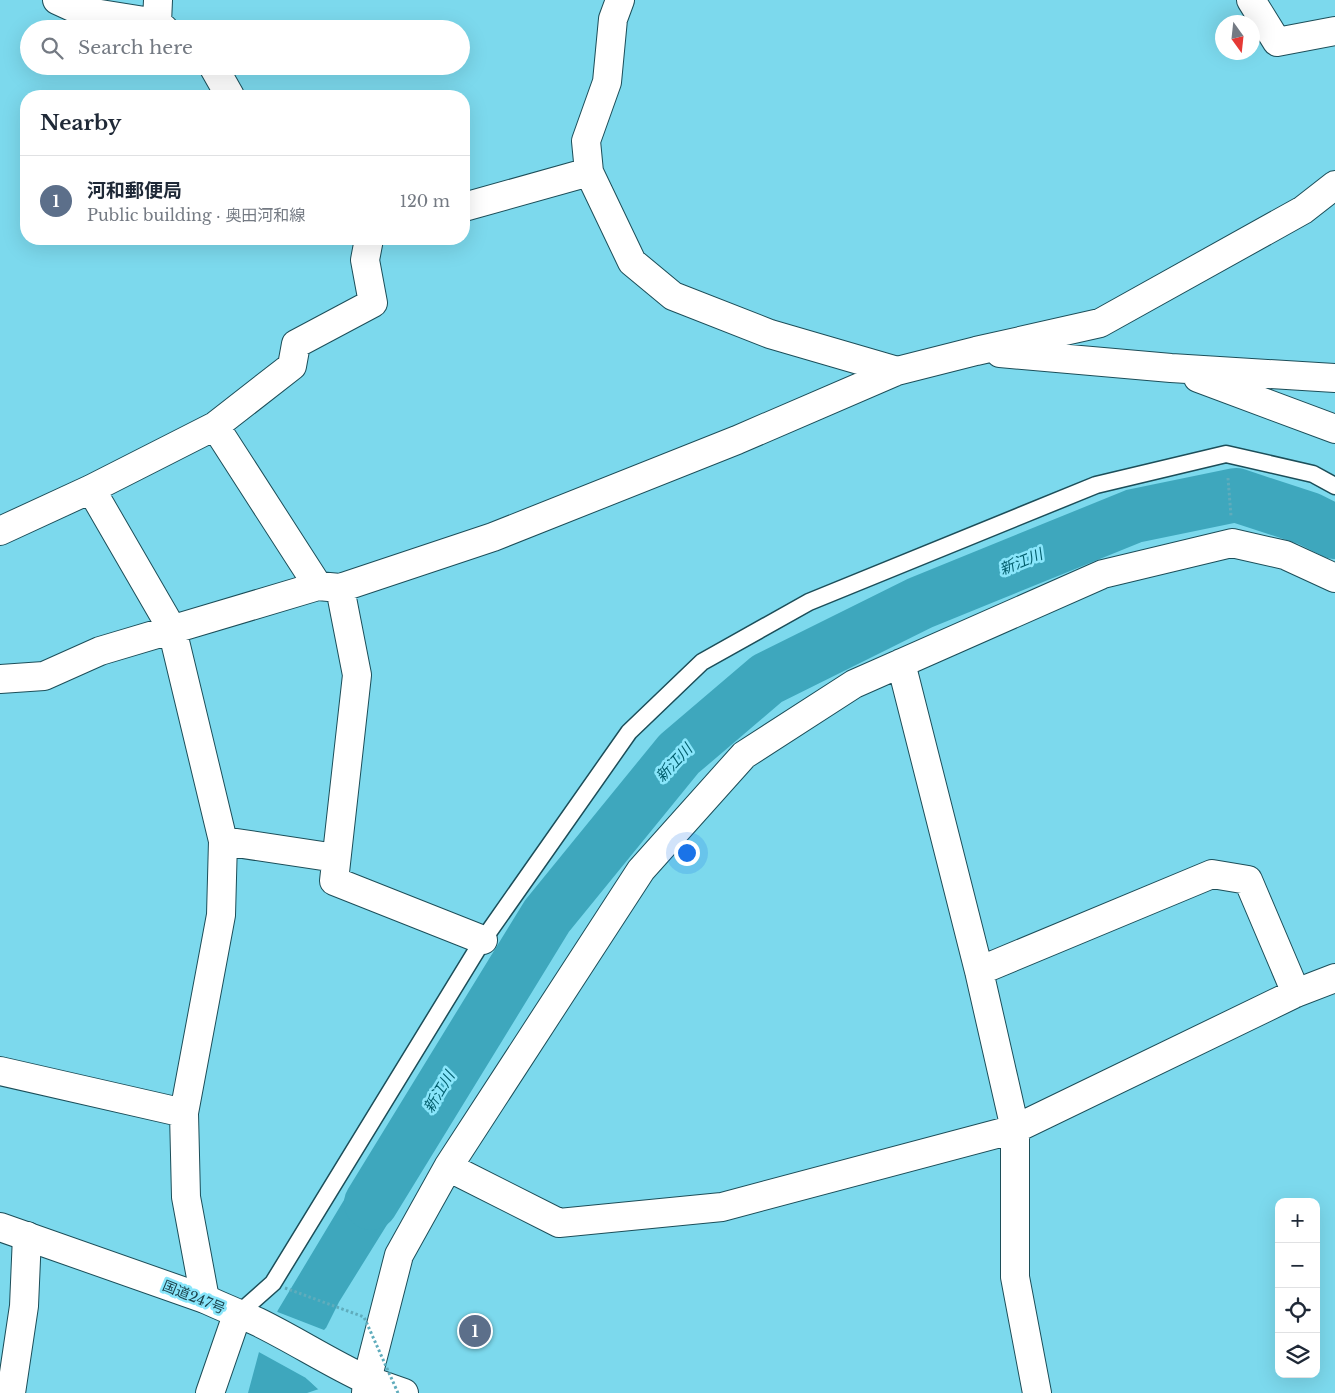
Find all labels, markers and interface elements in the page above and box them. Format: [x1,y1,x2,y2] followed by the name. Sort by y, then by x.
[1215,15,1260,60] north arrow
[20,20,470,75] search box
[38,34,66,62] icon: search
[78,36,193,59] text: Search here
[40,110,121,136] text: Nearby
[87,179,182,202] text: 河和郵便局
[53,191,59,211] text: 1
[400,191,450,211] text: 120 m
[87,205,305,225] text: Public building · 奥田河和線
[996,544,1047,579] water label: 新江川
[651,738,697,786] water label: 新江川
[674,840,700,866] your location
[419,1066,459,1116] water label: 新江川
[1275,1198,1320,1378] map controls
[1275,1198,1320,1243] button: +
[1275,1243,1320,1288] button: −
[160,1276,228,1318] street label: 国道247号
[1275,1288,1320,1333] button: locate
[459,1312,491,1350] pin: 1
[1275,1333,1320,1378] button: layers

